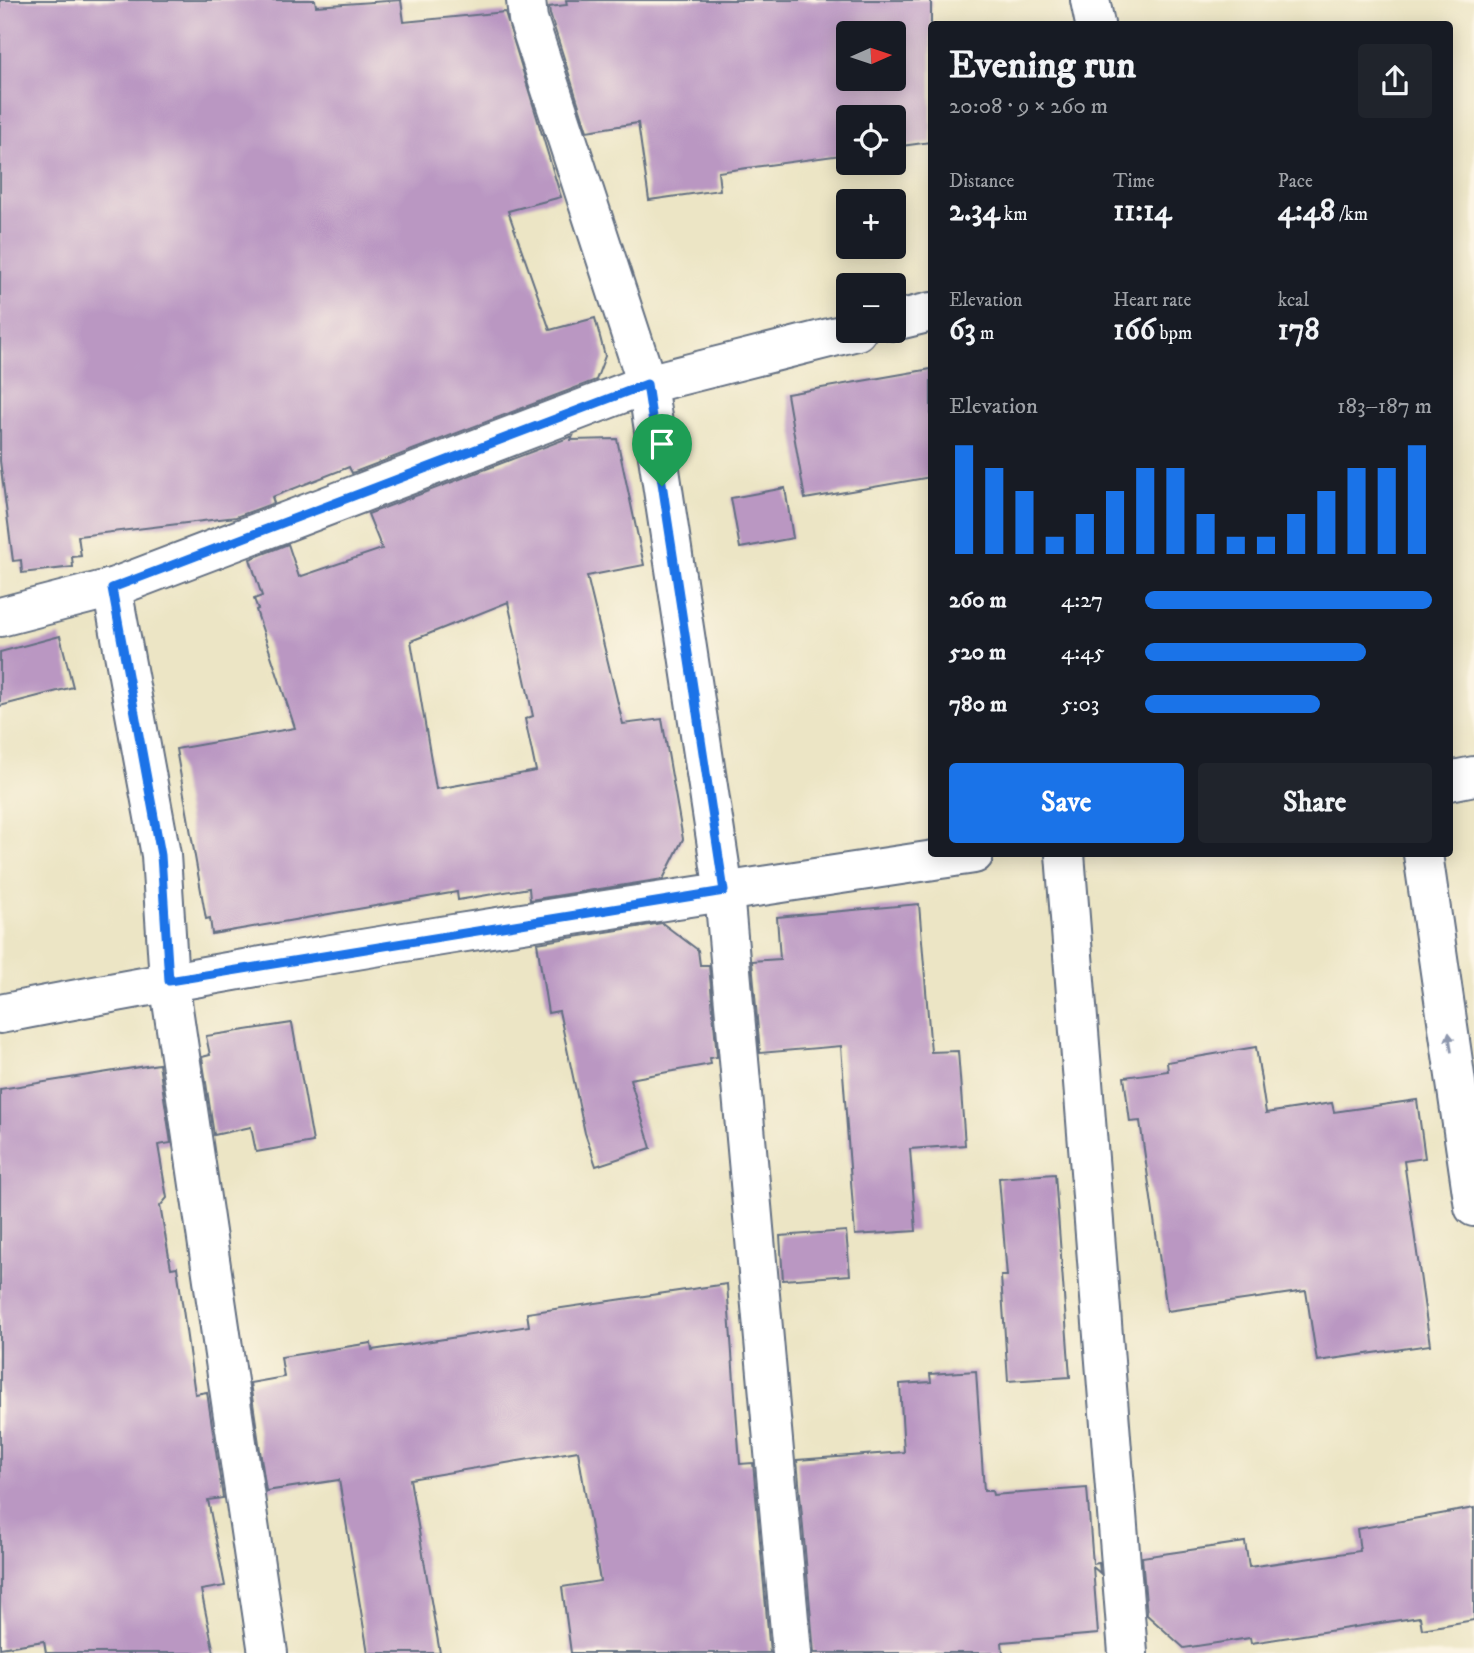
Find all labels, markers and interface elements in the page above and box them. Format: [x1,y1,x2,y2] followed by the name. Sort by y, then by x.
[836,21,906,91] north arrow
[836,21,906,343] map controls
[949,42,1136,90] text: Evening run
[1358,44,1432,118] button: share
[949,92,1108,121] text: 20:08 · 9 × 260 m
[836,105,906,175] button: locate
[949,170,1014,193] text: Distance
[1113,170,1155,193] text: Time
[1278,170,1313,193] text: Pace
[836,189,906,259] button: +
[949,193,1000,230] text: 2.34
[1113,193,1171,230] text: 11:14
[1278,193,1335,230] text: 4:48
[1000,203,1028,226] text: km
[1335,203,1368,226] text: /km
[836,273,906,343] button: −
[949,289,1023,312] text: Elevation
[1113,289,1191,312] text: Heart rate
[1278,289,1309,312] text: kcal
[949,312,976,349] text: 63
[1113,312,1155,349] text: 166
[1278,312,1320,349] text: 178
[976,322,994,345] text: m
[1155,322,1192,345] text: bpm
[949,392,1038,421] text: Elevation
[1337,392,1432,421] text: 183–187 m
[632,414,692,486] pin
[643,425,681,463] icon: arrive
[949,586,1007,615] text: 260 m
[1061,586,1103,615] text: 4:27
[949,638,1006,667] text: 520 m
[1061,638,1105,667] text: 4:45
[949,690,1007,719] text: 780 m
[1061,690,1099,719] text: 5:03
[949,763,1184,843] button: Save
[1198,763,1432,843] button: Share
[1444,1031,1455,1053] one-way arrow

